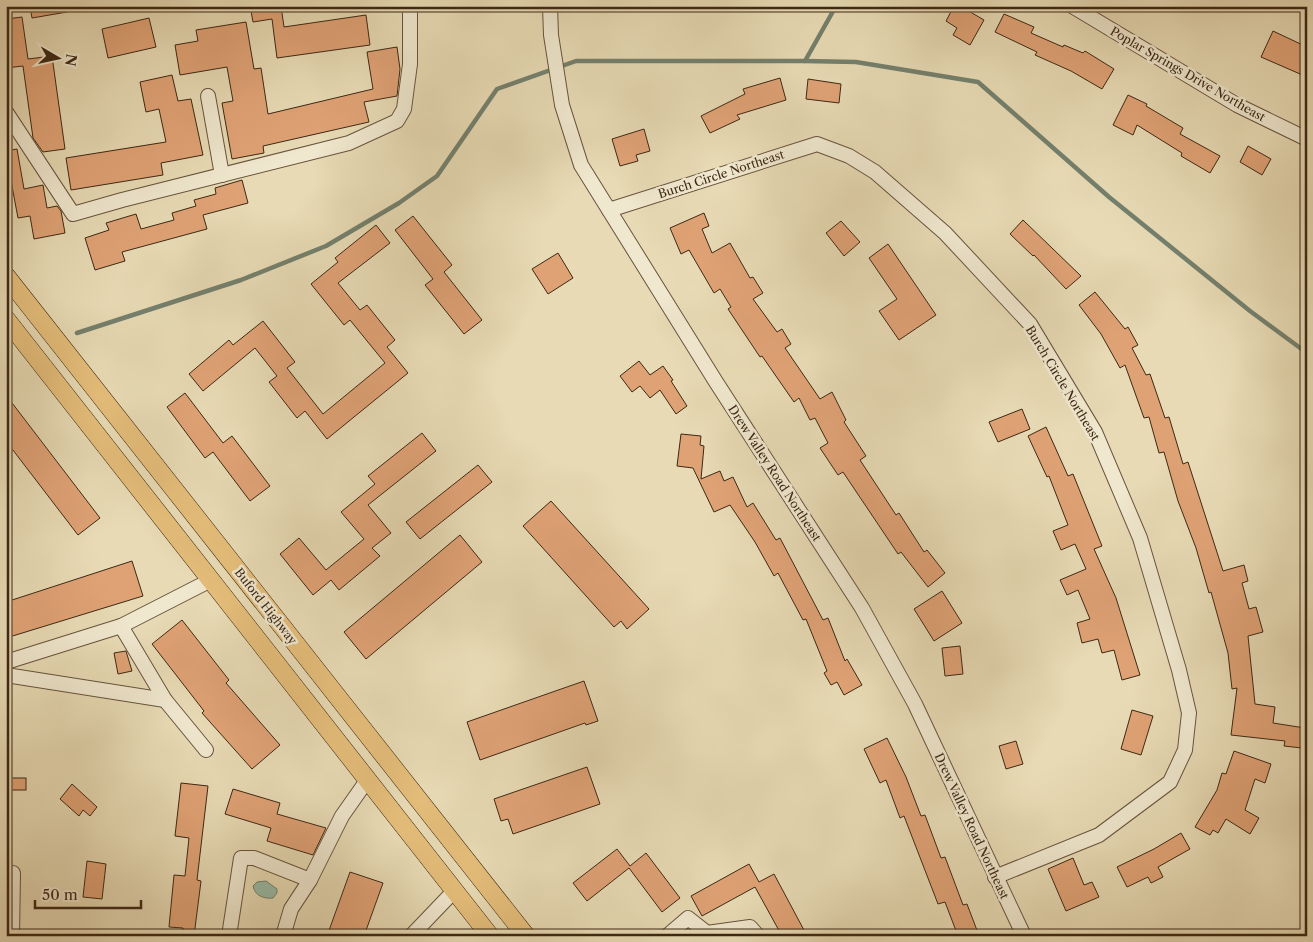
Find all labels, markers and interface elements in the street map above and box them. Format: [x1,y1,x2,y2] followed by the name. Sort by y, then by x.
[1108,23,1269,125] street label: Poplar Springs Drive Northeast
[32,32,82,82] north arrow
[61,53,81,67] text: N
[656,146,787,201] street label: Burch Circle Northeast
[1023,323,1104,444] street label: Burch Circle Northeast
[725,402,825,545] street label: Drew Valley Road Northeast
[232,565,301,647] street label: Buford Highway
[931,751,1013,902] street label: Drew Valley Road Northeast
[35,877,141,909] scale bar
[42,885,78,904] text: 50 m

